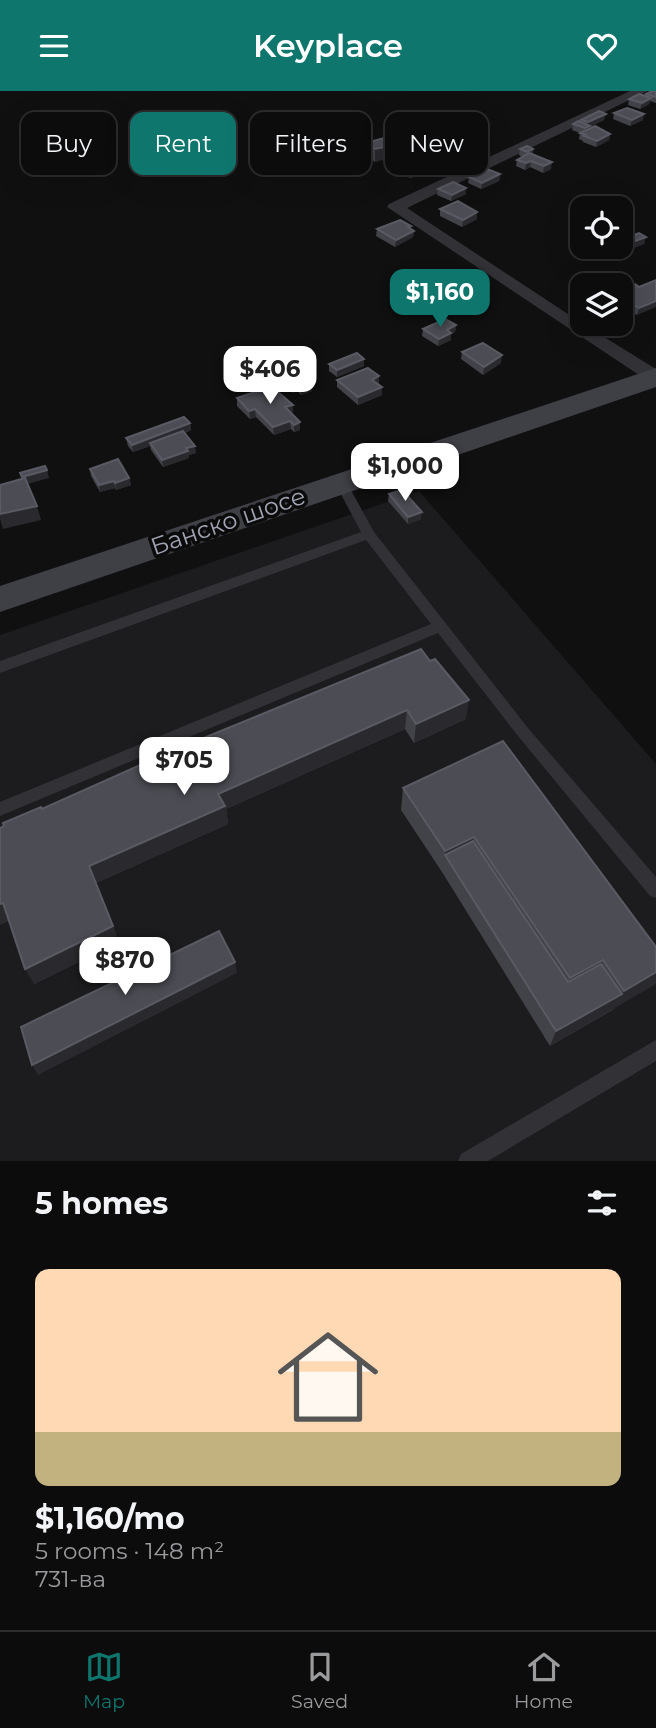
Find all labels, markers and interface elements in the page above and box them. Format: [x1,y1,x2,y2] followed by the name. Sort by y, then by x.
[253,26,403,65] text: Keyplace
[35,27,73,65] icon: menu
[583,27,621,65] icon: heart
[21,112,116,175] chip: Buy
[130,112,236,175] chip: Rent
[250,112,371,175] chip: Filters
[385,112,488,175] chip: New
[570,196,633,336] map controls
[570,196,633,259] button: locate
[383,269,497,329] pin: $1,160
[570,273,633,336] button: layers
[406,278,474,306] text: $1,160
[229,347,311,406] pin: $406
[239,355,301,383] text: $406
[348,443,462,503] pin: $1,000
[367,452,443,480] text: $1,000
[147,481,309,561] street label: Банско шосе
[143,737,225,797] pin: $705
[155,746,213,774] text: $705
[84,937,166,997] pin: $870
[95,946,155,974] text: $870
[583,1184,621,1222] icon: filters
[35,1185,168,1222] text: 5 homes
[265,1314,391,1440] icon: home
[35,1500,185,1537] text: $1,160/mo
[35,1537,224,1565] text: 5 rooms · 148 m²
[35,1565,106,1593] text: 731-ва
[83,1648,125,1713] tab: Map
[291,1648,348,1713] tab: Saved
[514,1648,573,1713] tab: Home

